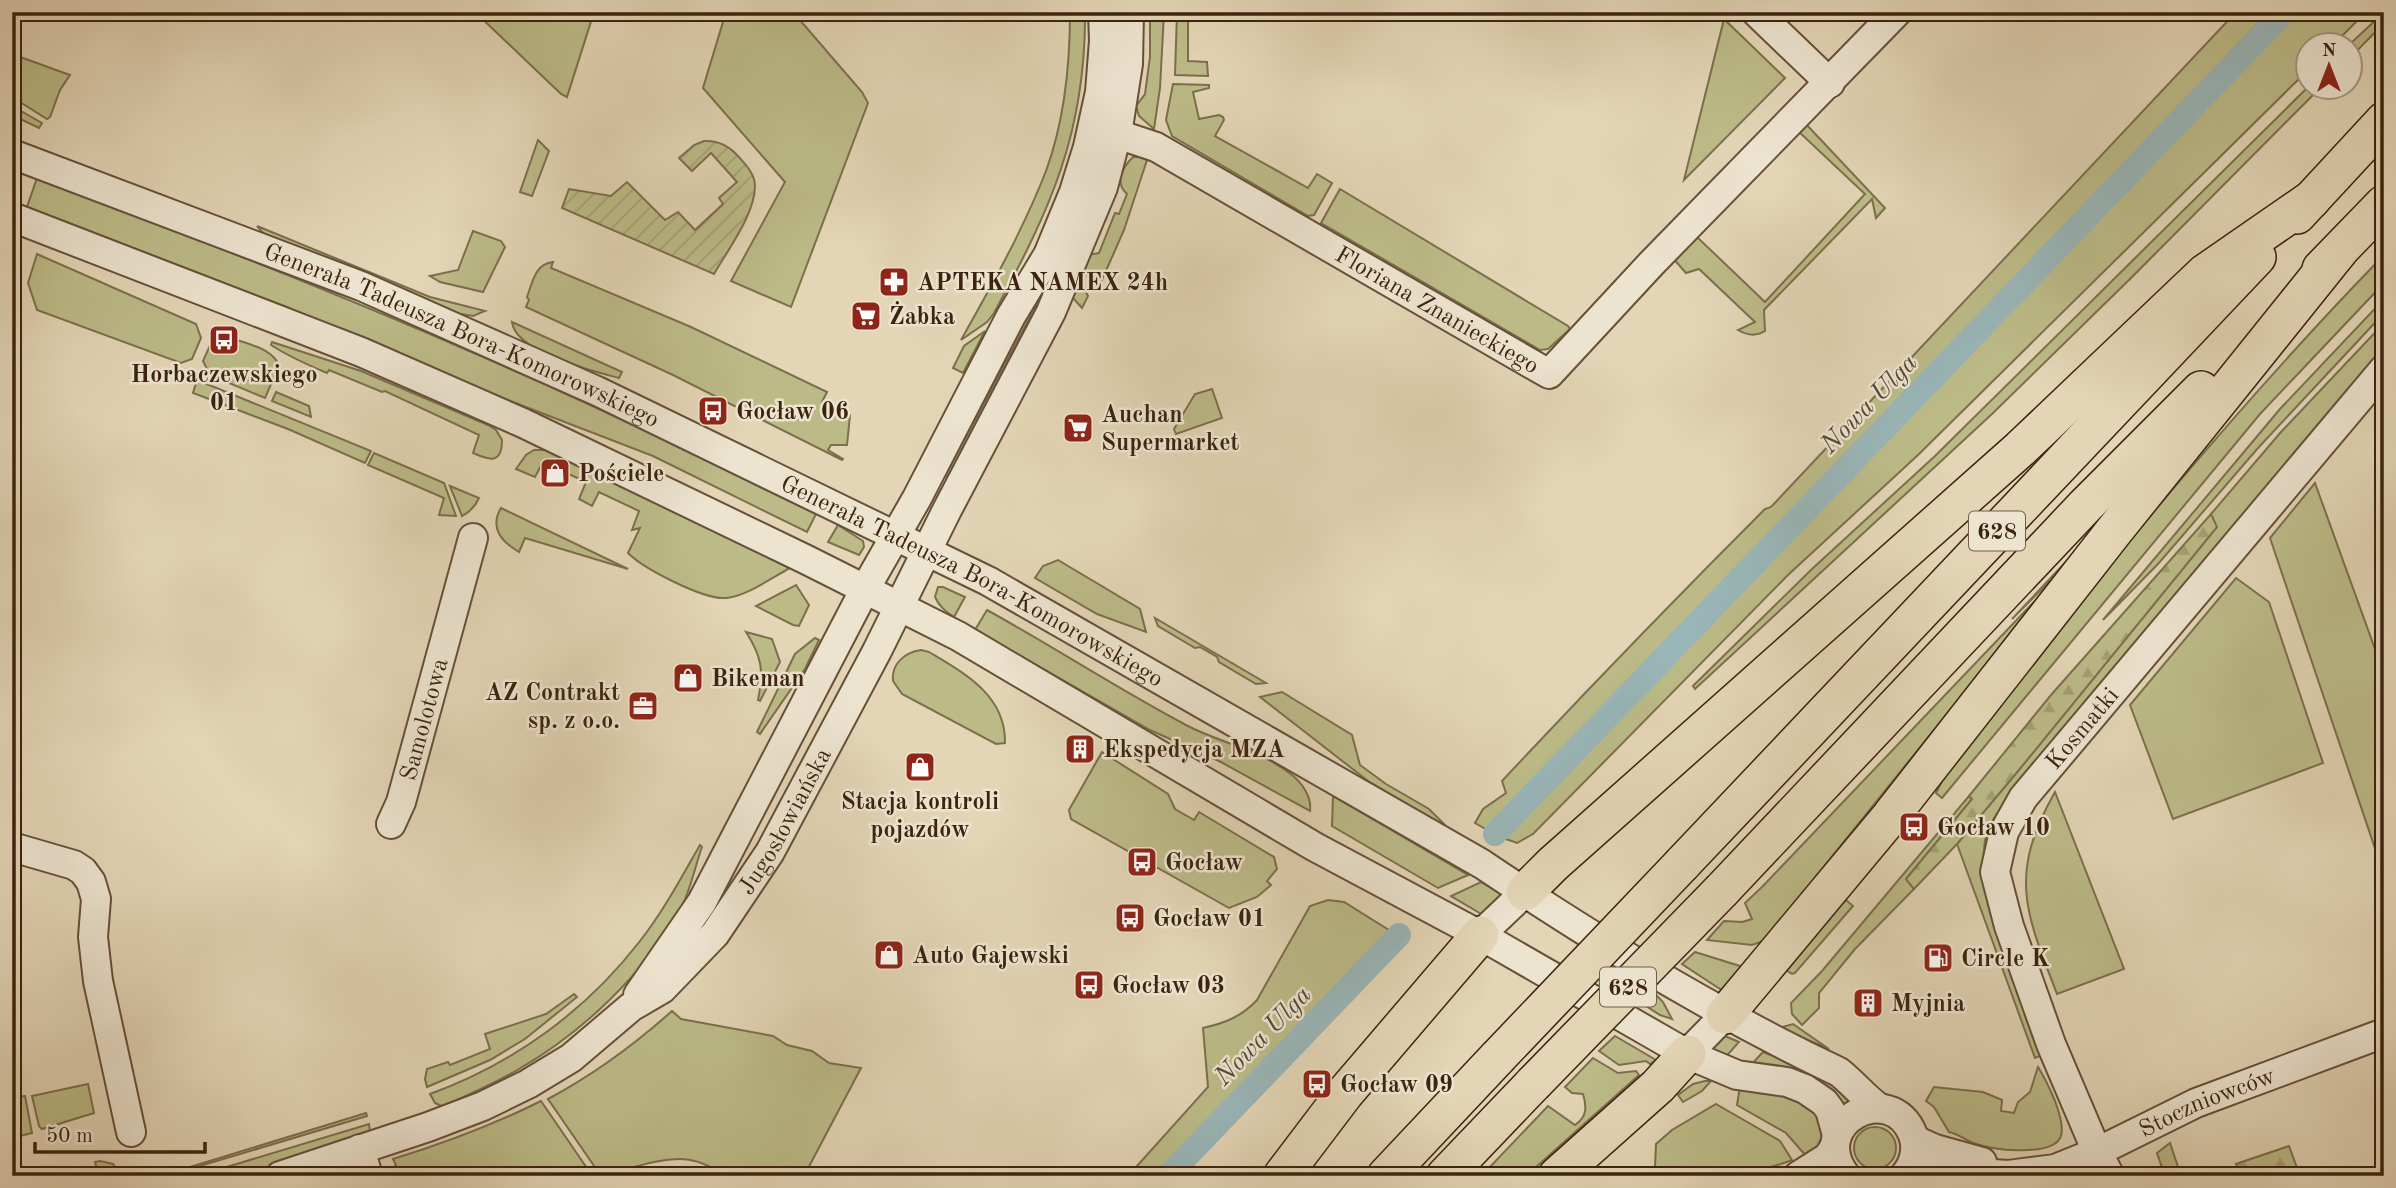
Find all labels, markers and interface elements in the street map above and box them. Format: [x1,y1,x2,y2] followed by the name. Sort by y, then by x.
[2294,32,2364,102] north arrow
[2322,42,2337,61] text: N
[260,240,662,433] street label: Generała Tadeusza Bora-Komorowskiego
[1330,243,1542,379] street label: Floriana Znanieckiego
[877,265,911,299] pharmacy icon: APTEKA NAMEX 24h
[917,272,1168,296] place label: APTEKA NAMEX 24h
[849,299,883,333] supermarket icon: Żabka
[889,301,955,330] place label: Żabka
[207,323,241,357] bus stop icon: Horbaczewskiego 01
[1815,350,1923,460] water label: Nowa Ulga
[131,364,317,416] place label: Horbaczewskiego 01
[696,394,730,428] bus stop icon: Gocław 06
[736,401,849,425] place label: Gocław 06
[1101,404,1239,456] place label: Auchan Supermarket
[1061,411,1095,445] supermarket icon: Auchan Supermarket
[538,456,572,490] shop icon: Pościele
[578,463,664,487] place label: Pościele
[776,472,1167,693] street label: Generała Tadeusza Bora-Komorowskiego
[1969,512,2025,551] road number: 628
[397,656,454,784] street label: Samolotowa
[671,661,705,695] shop icon: Bikeman
[711,668,805,692] place label: Bikeman
[485,682,620,734] place label: AZ Contrakt sp. z o.o.
[2042,684,2124,775] street label: Kosmatki
[626,689,660,723] office icon: AZ Contrakt sp. z o.o.
[1063,732,1097,766] building icon: Ekspedycja MZA
[1103,739,1285,763] place label: Ekspedycja MZA
[735,745,837,899] street label: Jugosłowiańska
[903,750,937,784] shop icon: Stacja kontroli pojazdów
[841,791,999,843] place label: Stacja kontroli pojazdów
[1897,810,1931,844] bus stop icon: Gocław 10
[1937,817,2050,841] place label: Gocław 10
[1125,845,1159,879] bus stop icon: Gocław
[1165,852,1244,876] place label: Gocław
[1113,901,1147,935] bus stop icon: Gocław 01
[1153,908,1266,932] place label: Gocław 01
[872,938,906,972] shop icon: Auto Gajewski
[1921,941,1955,975] fuel station icon: Circle K
[912,945,1069,969] place label: Auto Gajewski
[1961,948,2050,972] place label: Circle K
[1072,968,1106,1002] bus stop icon: Gocław 03
[1600,968,1656,1006] road number: 628
[1112,975,1225,999] place label: Gocław 03
[1209,982,1317,1092] water label: Nowa Ulga
[1851,986,1885,1020] building icon: Myjnia
[1891,993,1965,1017] place label: Myjnia
[2136,1064,2279,1143] street label: Stoczniowców
[1300,1067,1334,1101] bus stop icon: Gocław 09
[1340,1074,1453,1098] place label: Gocław 09
[35,1111,205,1155] scale bar
[46,1126,93,1147] text: 50 m

